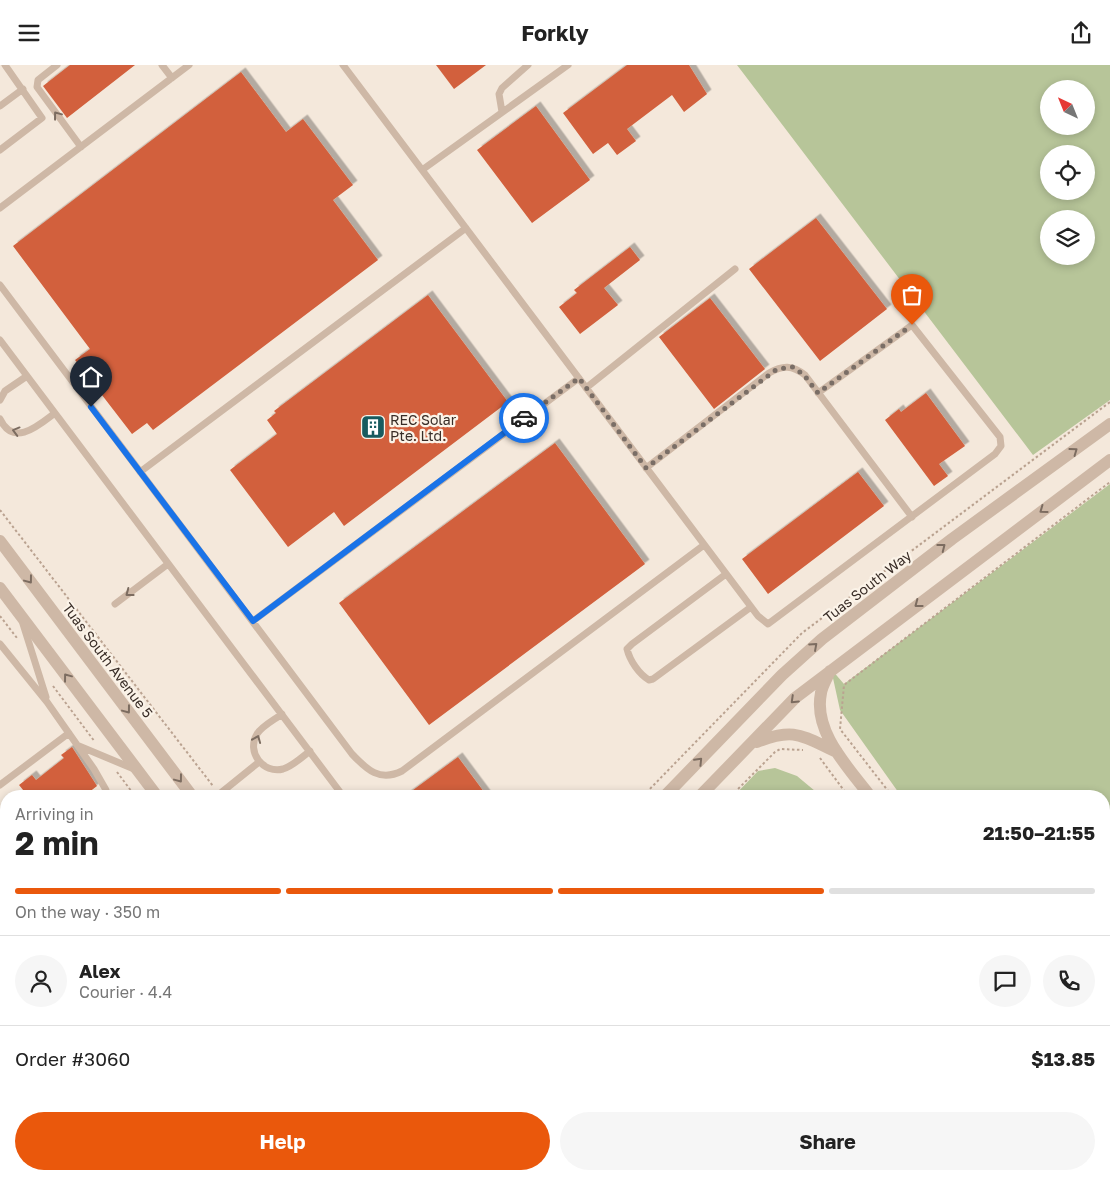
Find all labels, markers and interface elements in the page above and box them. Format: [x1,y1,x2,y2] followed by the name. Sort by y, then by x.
[15,19,43,47] icon: menu
[521,19,589,46] text: Forkly
[1067,19,1095,47] icon: share
[1040,80,1095,135] north arrow
[1040,80,1095,265] map controls
[55,112,63,121] one-way arrow
[1040,145,1095,200] button: locate
[1040,210,1095,265] button: layers
[891,274,933,325] pin
[898,281,926,309] icon: bag
[70,356,112,407] pin
[77,363,105,391] icon: home
[499,393,549,443] courier
[510,404,538,432] icon: car
[390,411,457,444] place label: REC Solar Pte. Ltd.
[360,414,386,440] building icon: REC Solar Pte. Ltd.
[11,426,20,437] one-way arrow
[1068,448,1078,457] one-way arrow
[1039,504,1049,513] one-way arrow
[936,544,945,552] one-way arrow
[820,546,914,626] street label: Tuas South Way
[24,574,32,583] one-way arrow
[126,588,135,596] one-way arrow
[914,598,924,607] one-way arrow
[59,599,157,721] street label: Tuas South Avenue 5
[809,643,818,652] one-way arrow
[64,673,73,683] one-way arrow
[791,695,800,704] one-way arrow
[121,704,130,714] one-way arrow
[251,735,261,743] one-way arrow
[693,758,702,767] one-way arrow
[174,773,182,782] one-way arrow
[15,804,94,824] text: Arriving in
[983,821,1095,844] text: 21:50–21:55
[15,824,99,862] text: 2 min
[15,902,160,922] text: On the way · 350 m
[15,955,67,1007] button: person
[979,955,1031,1007] button: chat
[1043,955,1095,1007] button: phone
[79,959,120,982] text: Alex
[79,982,172,1002] text: Courier · 4.4
[15,1047,130,1070] text: Order #3060
[1031,1047,1095,1070] text: $13.85
[15,1112,550,1170] button: Help
[560,1112,1095,1170] button: Share

